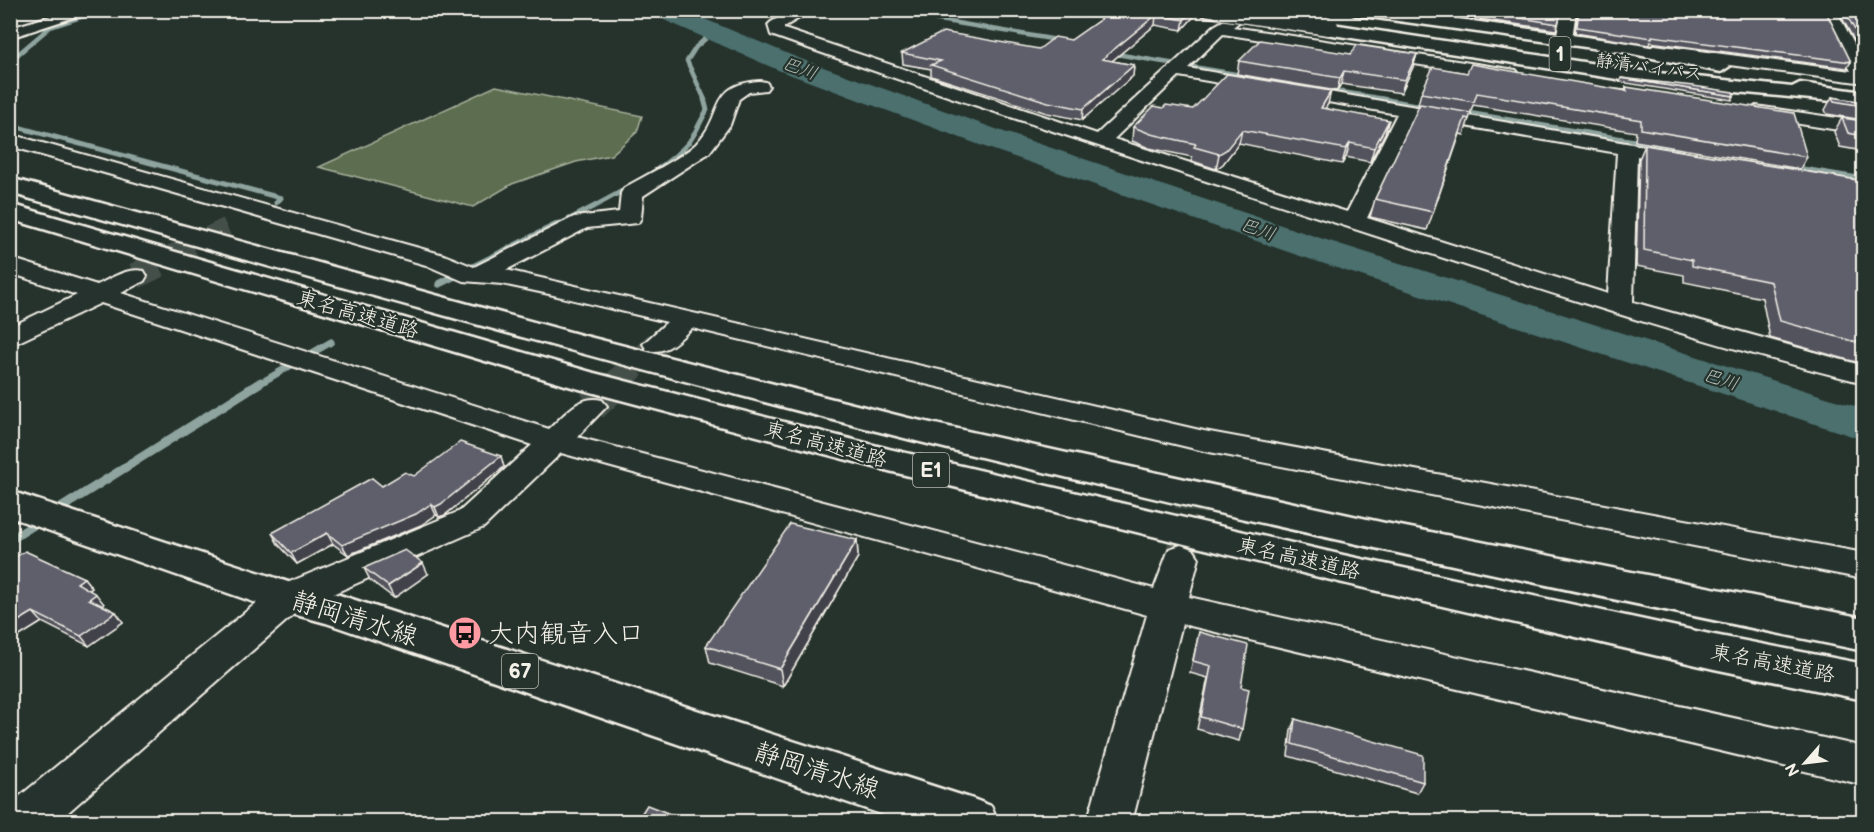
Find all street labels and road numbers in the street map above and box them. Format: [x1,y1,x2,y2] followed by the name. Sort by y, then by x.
[1550,37,1570,71] road number: 1
[1594,50,1704,85] street label: 静清バイパス
[294,285,422,344] street label: 東名高速道路
[762,416,890,473] street label: 東名高速道路
[913,453,949,487] road number: E1
[1235,532,1363,585] street label: 東名高速道路
[288,586,421,653] street label: 静岡清水線
[1709,639,1837,688] street label: 東名高速道路
[502,654,538,688] road number: 67
[750,737,883,806] street label: 静岡清水線

